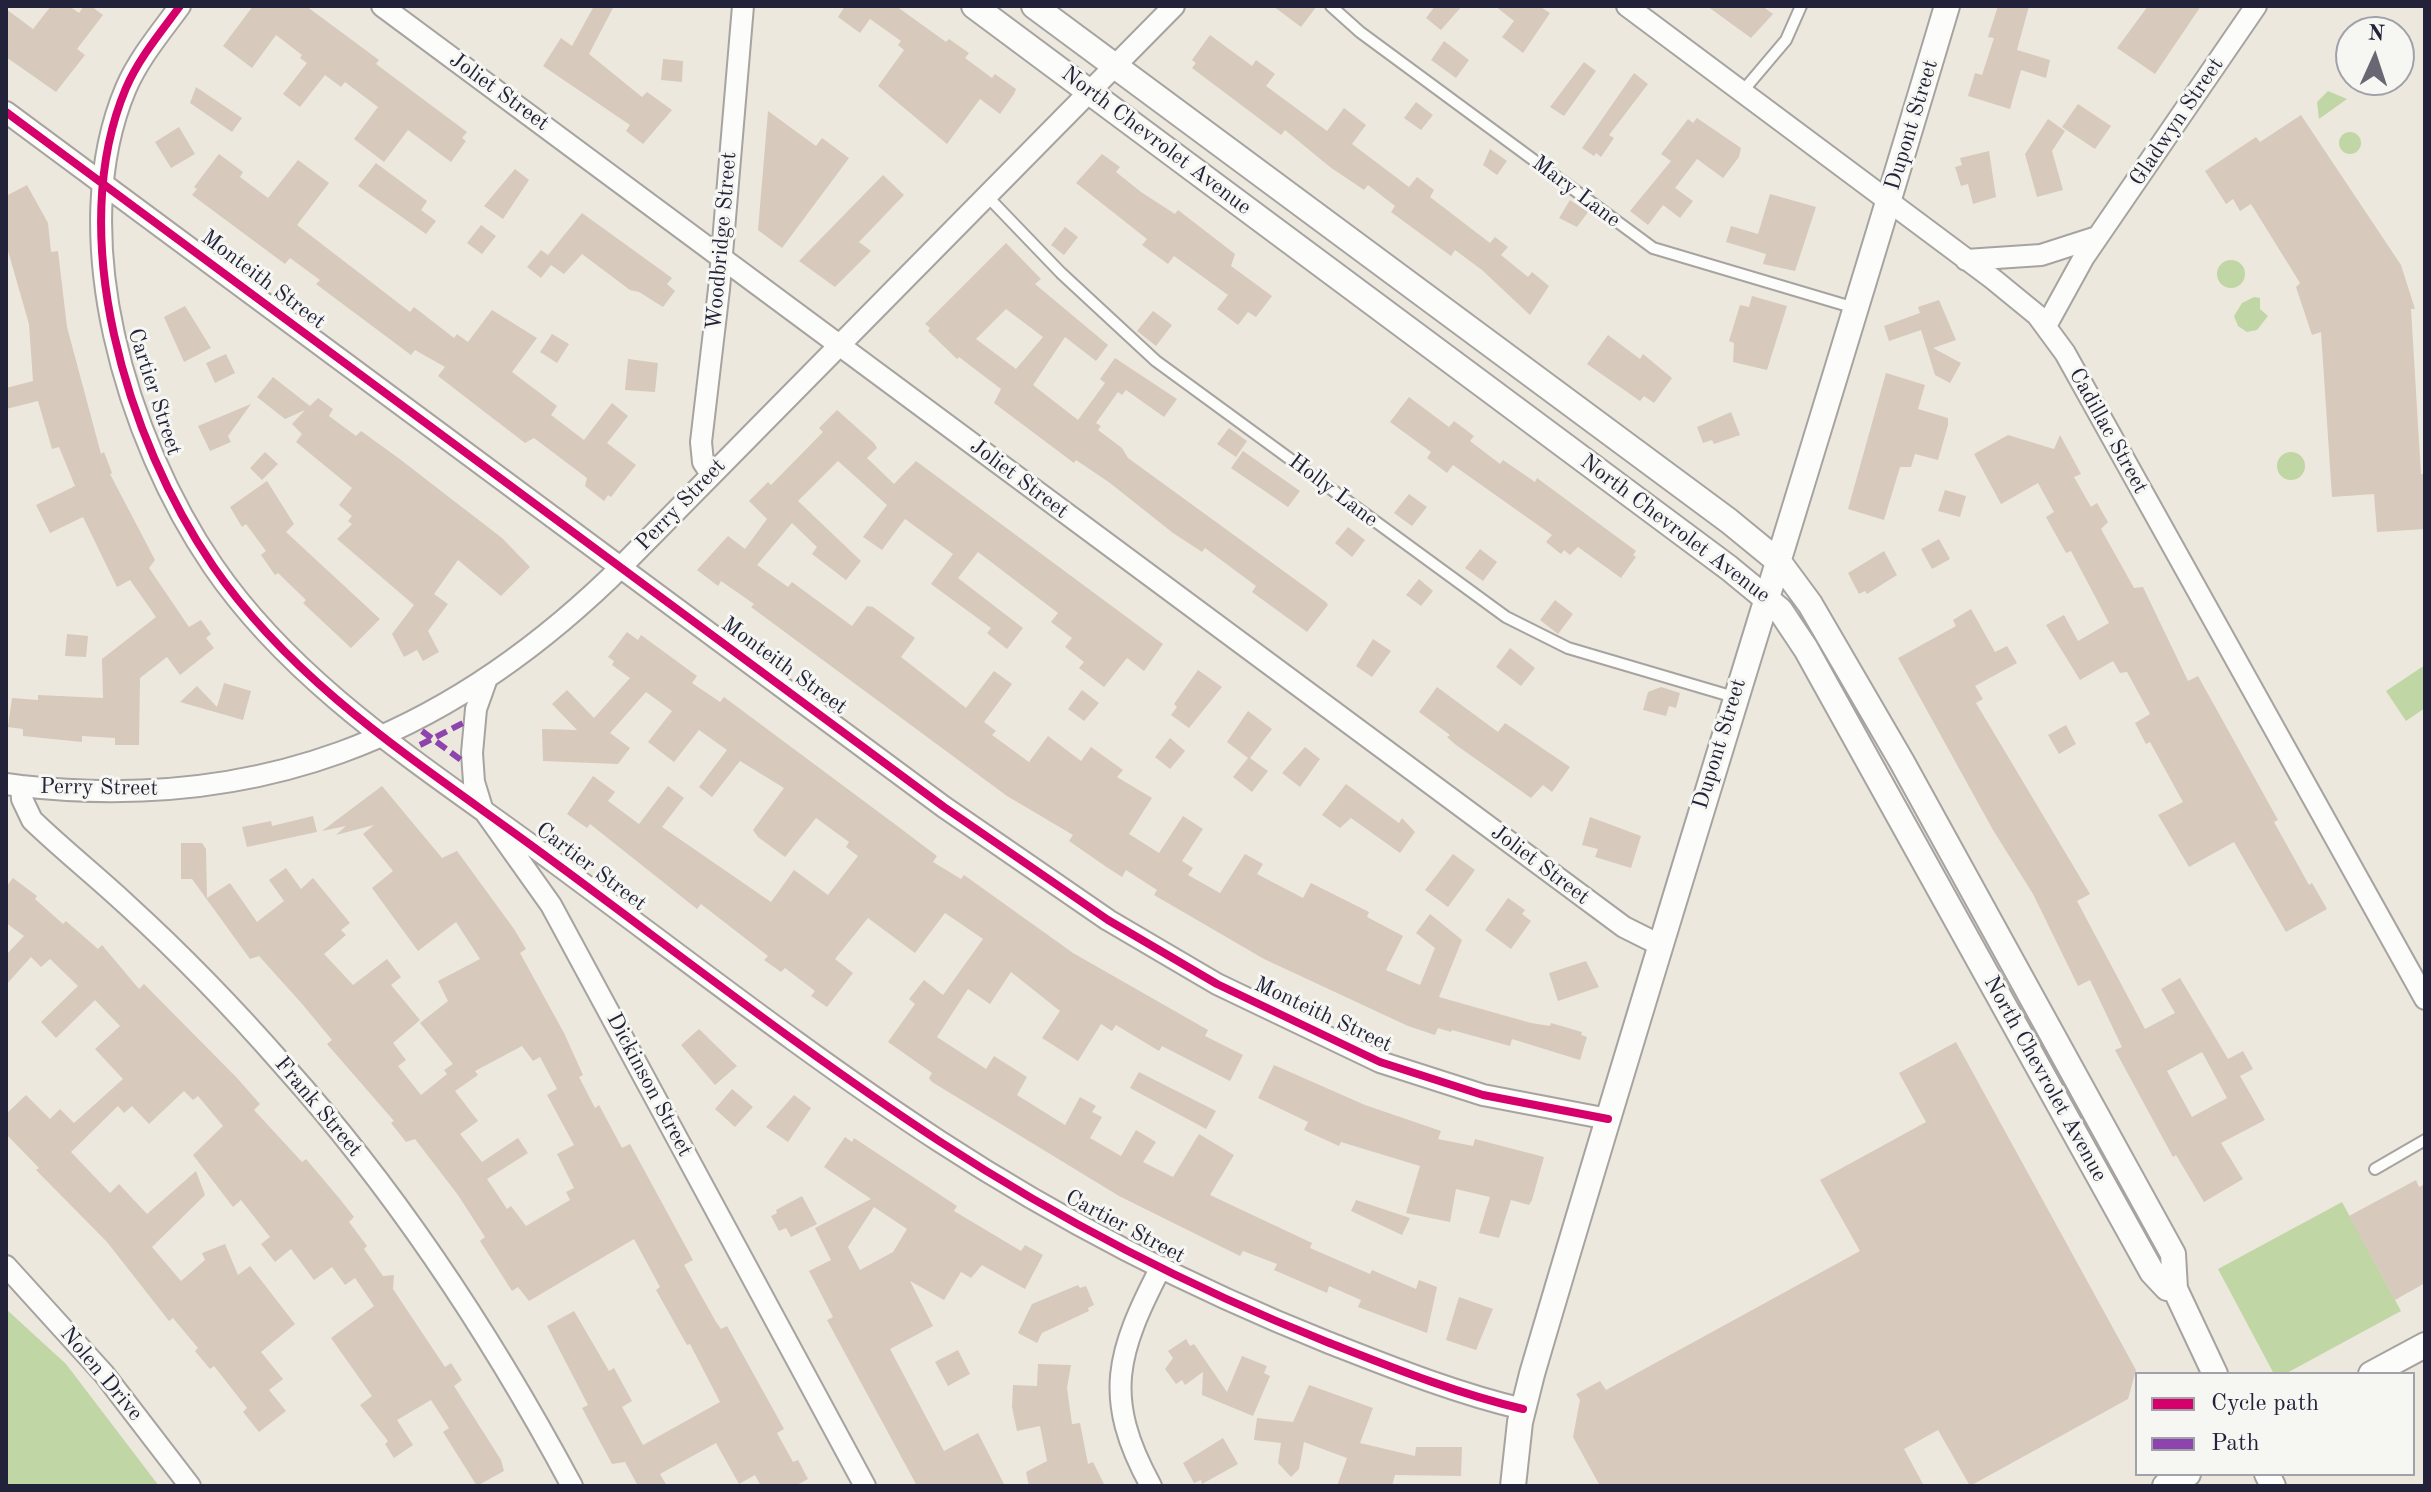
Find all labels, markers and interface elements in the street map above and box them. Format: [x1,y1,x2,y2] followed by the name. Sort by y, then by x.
[2335,16,2415,96] north arrow
[2367,23,2385,45] text: N
[444,47,554,137] street label: Joliet Street
[2124,53,2230,191] street label: Gladwyn Street
[1880,56,1944,194] street label: Dupont Street
[1056,61,1256,221] street label: North Chevrolet Avenue
[1527,150,1625,234] street label: Mary Lane
[701,151,743,331] street label: Woodbridge Street
[196,225,330,335] street label: Monteith Street
[121,325,187,459] street label: Cartier Street
[2063,363,2153,499] street label: Cadillac Street
[964,433,1074,525] street label: Joliet Street
[1283,449,1383,533] street label: Holly Lane
[1575,449,1775,609] street label: North Chevrolet Avenue
[630,453,732,557] street label: Perry Street
[716,611,852,721] street label: Monteith Street
[1688,675,1752,813] street label: Dupont Street
[40,774,158,802] street label: Perry Street
[530,817,652,917] street label: Cartier Street
[1485,819,1595,911] street label: Joliet Street
[1250,972,1396,1058] street label: Monteith Street
[1977,972,2113,1186] street label: North Chevrolet Avenue
[600,1009,698,1161] street label: Dickinson Street
[269,1052,367,1162] street label: Frank Street
[1061,1184,1189,1270] street label: Cartier Street
[54,1322,148,1426] street label: Nolen Drive
[2135,1372,2415,1476] legend
[2211,1392,2319,1416] text: Cycle path
[2211,1432,2260,1456] text: Path

